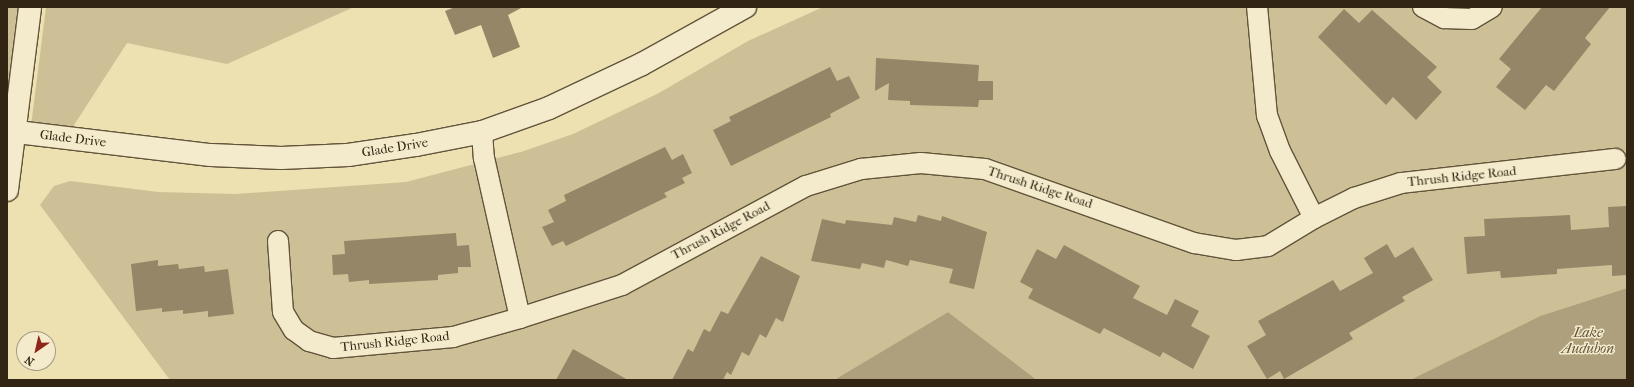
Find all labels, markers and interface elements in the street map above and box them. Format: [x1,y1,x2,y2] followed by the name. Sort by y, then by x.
[39,127,107,151] street label: Glade Drive
[361,135,429,161] street label: Glade Drive
[986,164,1094,212] street label: Thrush Ridge Road
[1407,164,1517,190] street label: Thrush Ridge Road
[669,198,773,264] street label: Thrush Ridge Road
[1562,325,1614,358] water label: Lake Audubon
[340,329,450,355] street label: Thrush Ridge Road
[16,331,56,371] north arrow
[22,353,37,368] text: N

